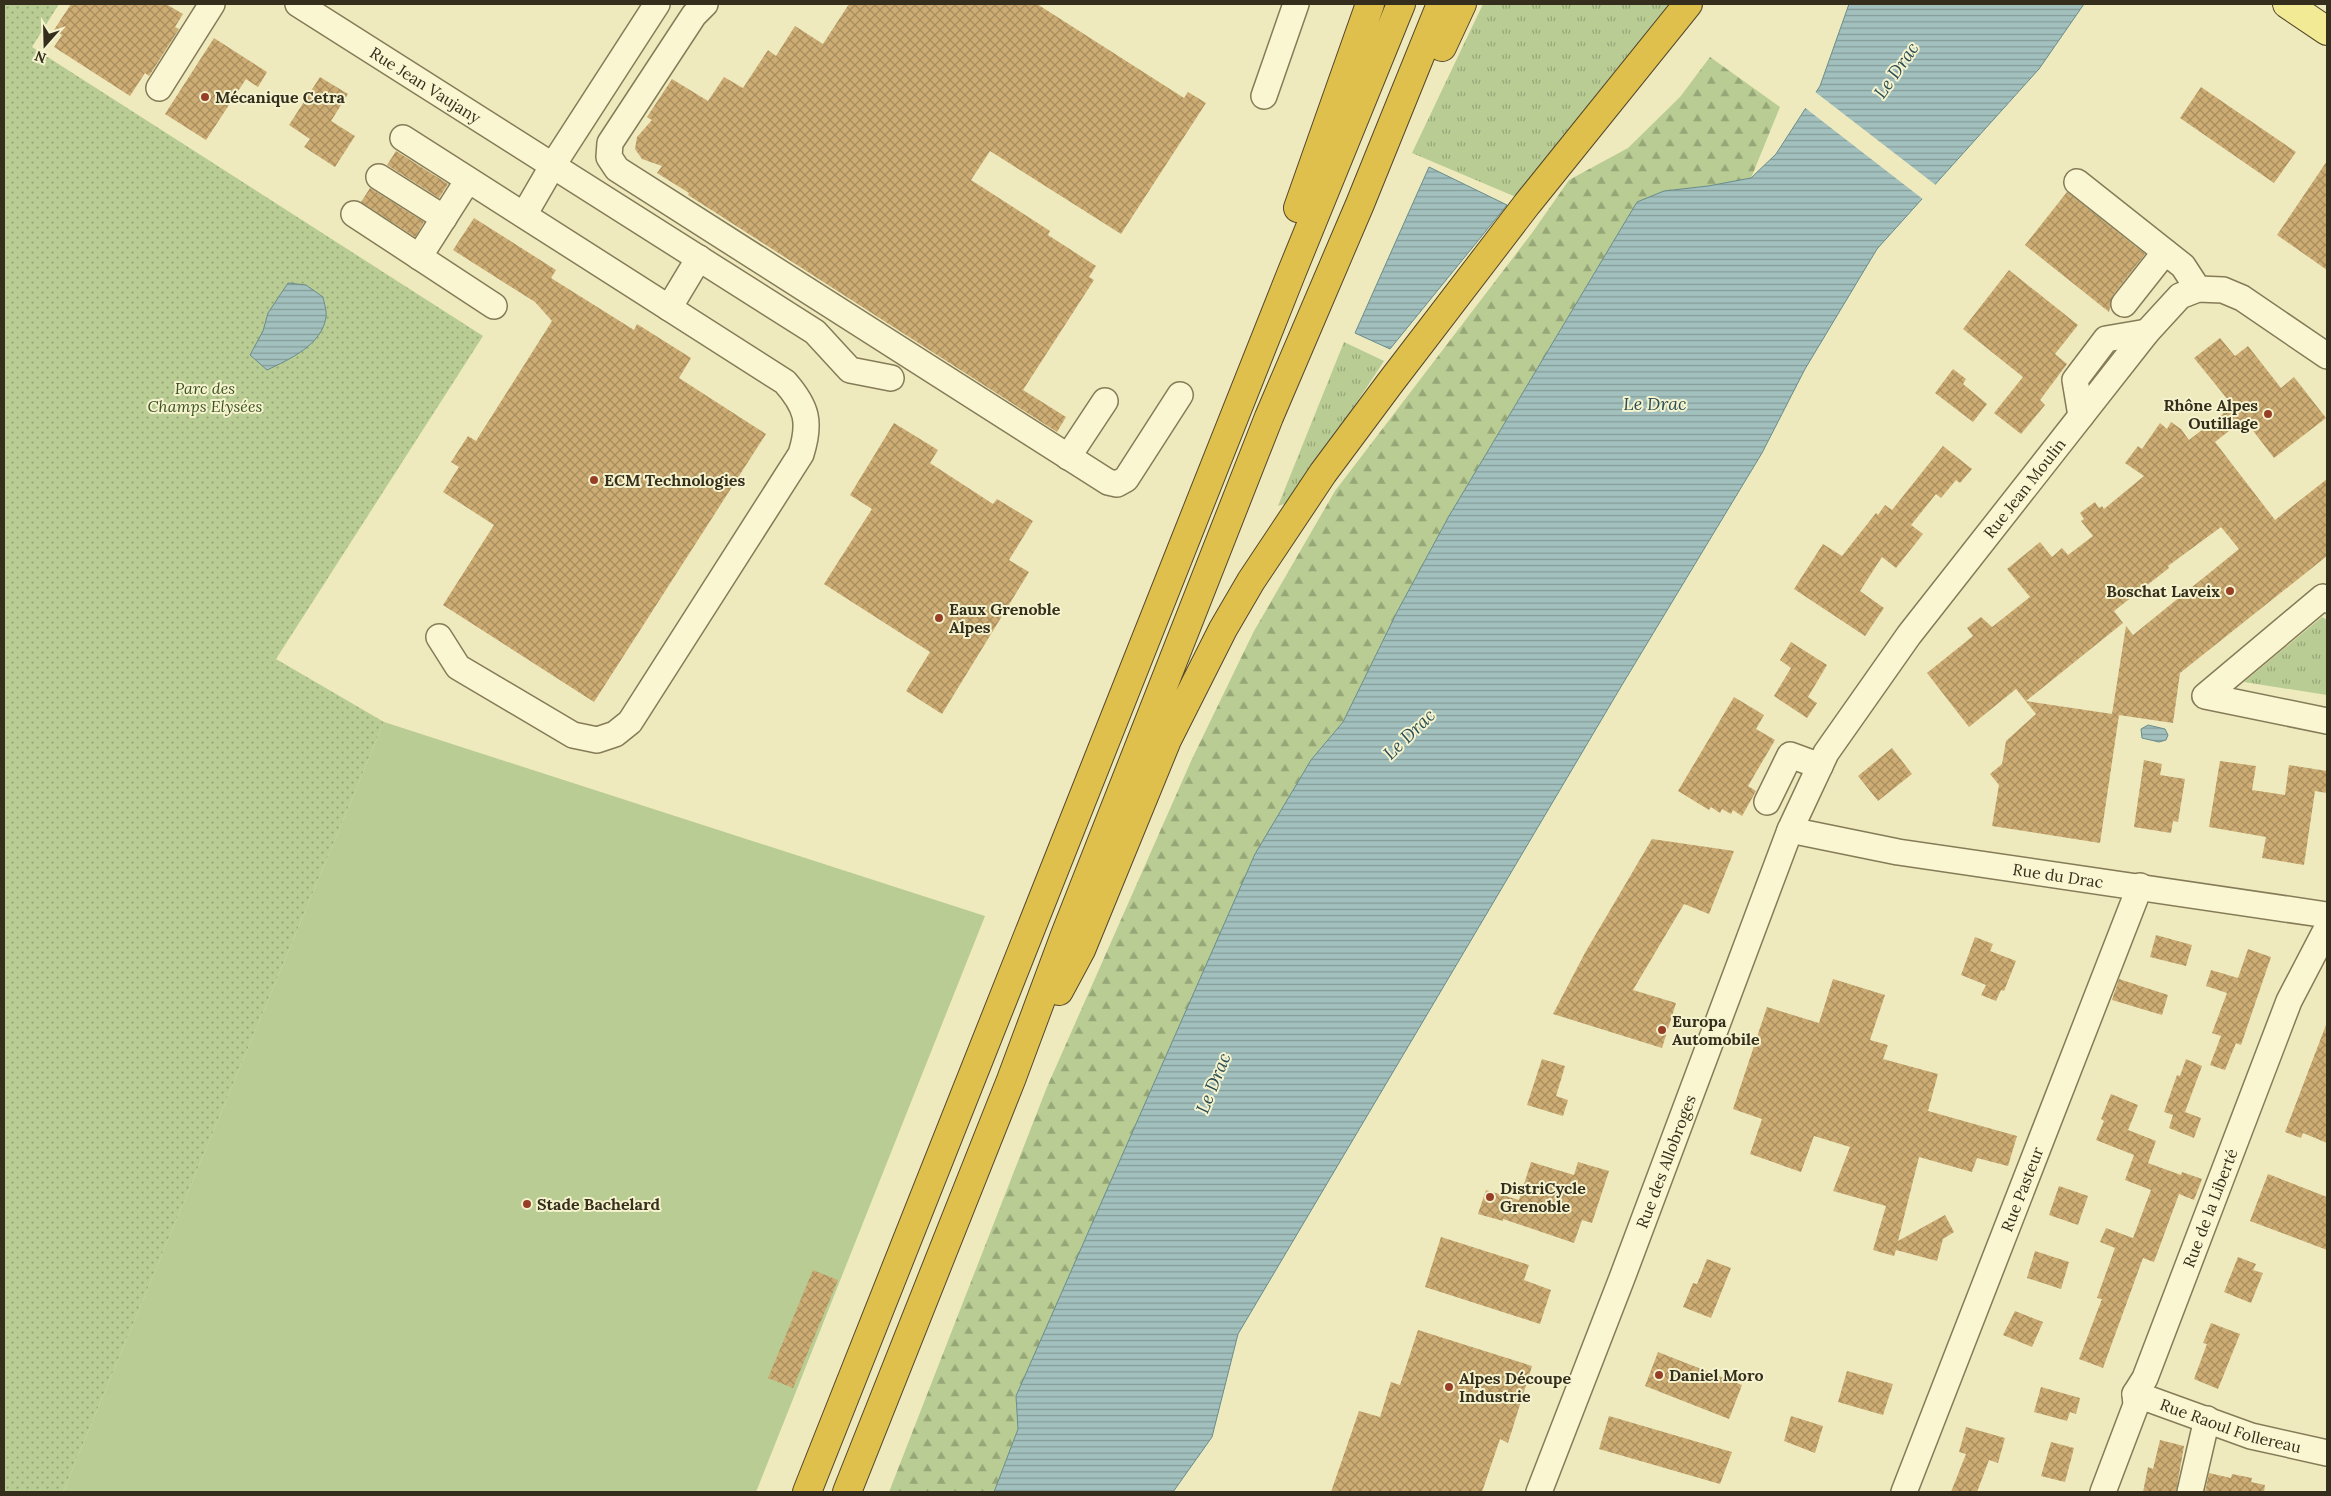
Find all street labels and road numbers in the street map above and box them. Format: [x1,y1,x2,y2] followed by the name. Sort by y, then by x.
[366,42,485,128] street label: Rue Jean Vaujany
[1979,434,2070,542] street label: Rue Jean Moulin
[2011,859,2105,892] street label: Rue du Drac
[1632,1092,1700,1231] street label: Rue des Allobroges
[1996,1144,2047,1234] street label: Rue Pasteur
[2178,1145,2242,1270] street label: Rue de la Liberté
[2158,1394,2303,1457] street label: Rue Raoul Follereau

